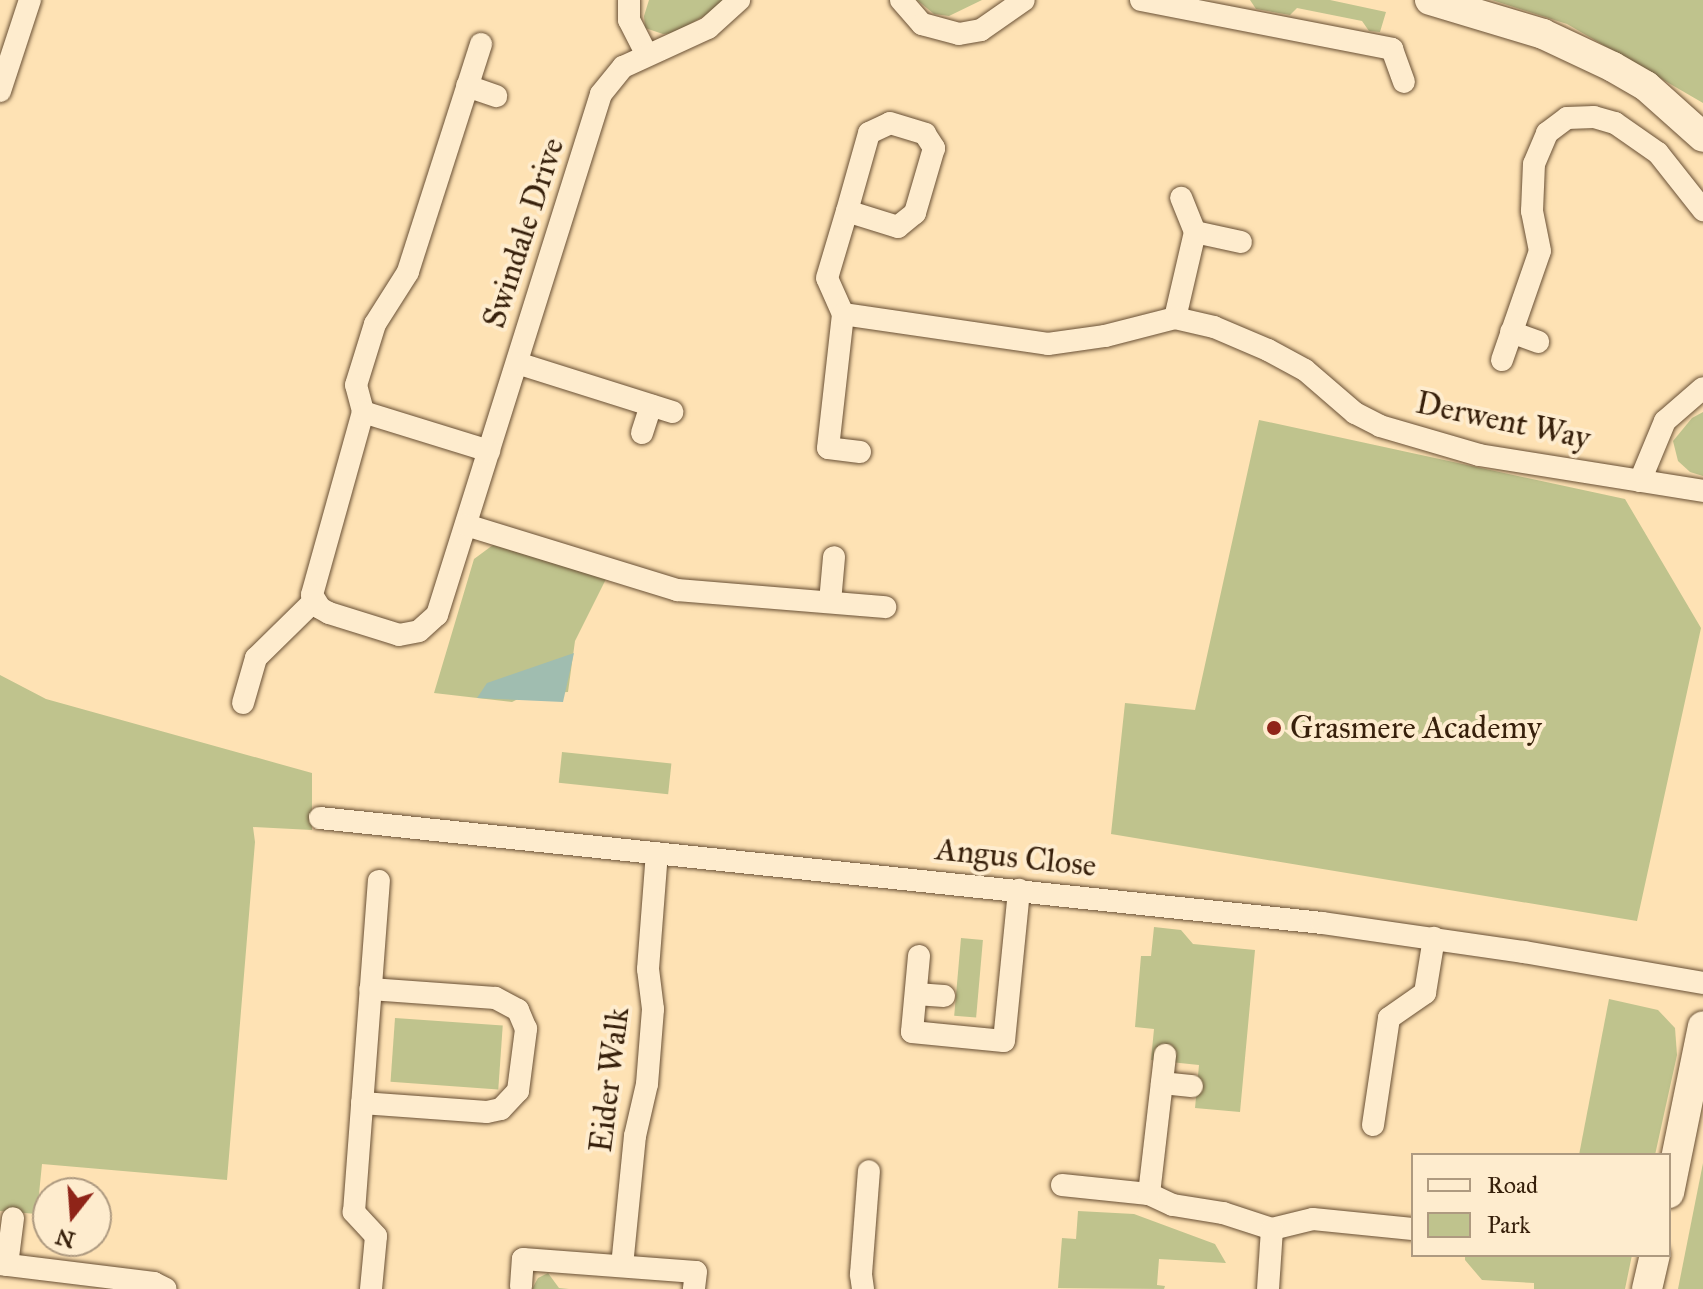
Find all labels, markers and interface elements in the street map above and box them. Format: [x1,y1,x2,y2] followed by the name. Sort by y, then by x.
[475,133,573,333] street label: Swindale Drive
[1412,384,1594,458] street label: Derwent Way
[1290,709,1542,747] place label: Grasmere Academy
[1265,719,1283,737] marker: Grasmere Academy
[934,830,1098,886] street label: Angus Close
[582,1005,638,1155] street label: Eider Walk
[1411,1153,1671,1257] legend
[1487,1170,1538,1200] text: Road
[32,1177,112,1257] north arrow
[1487,1210,1530,1240] text: Park
[53,1223,78,1254] text: N

